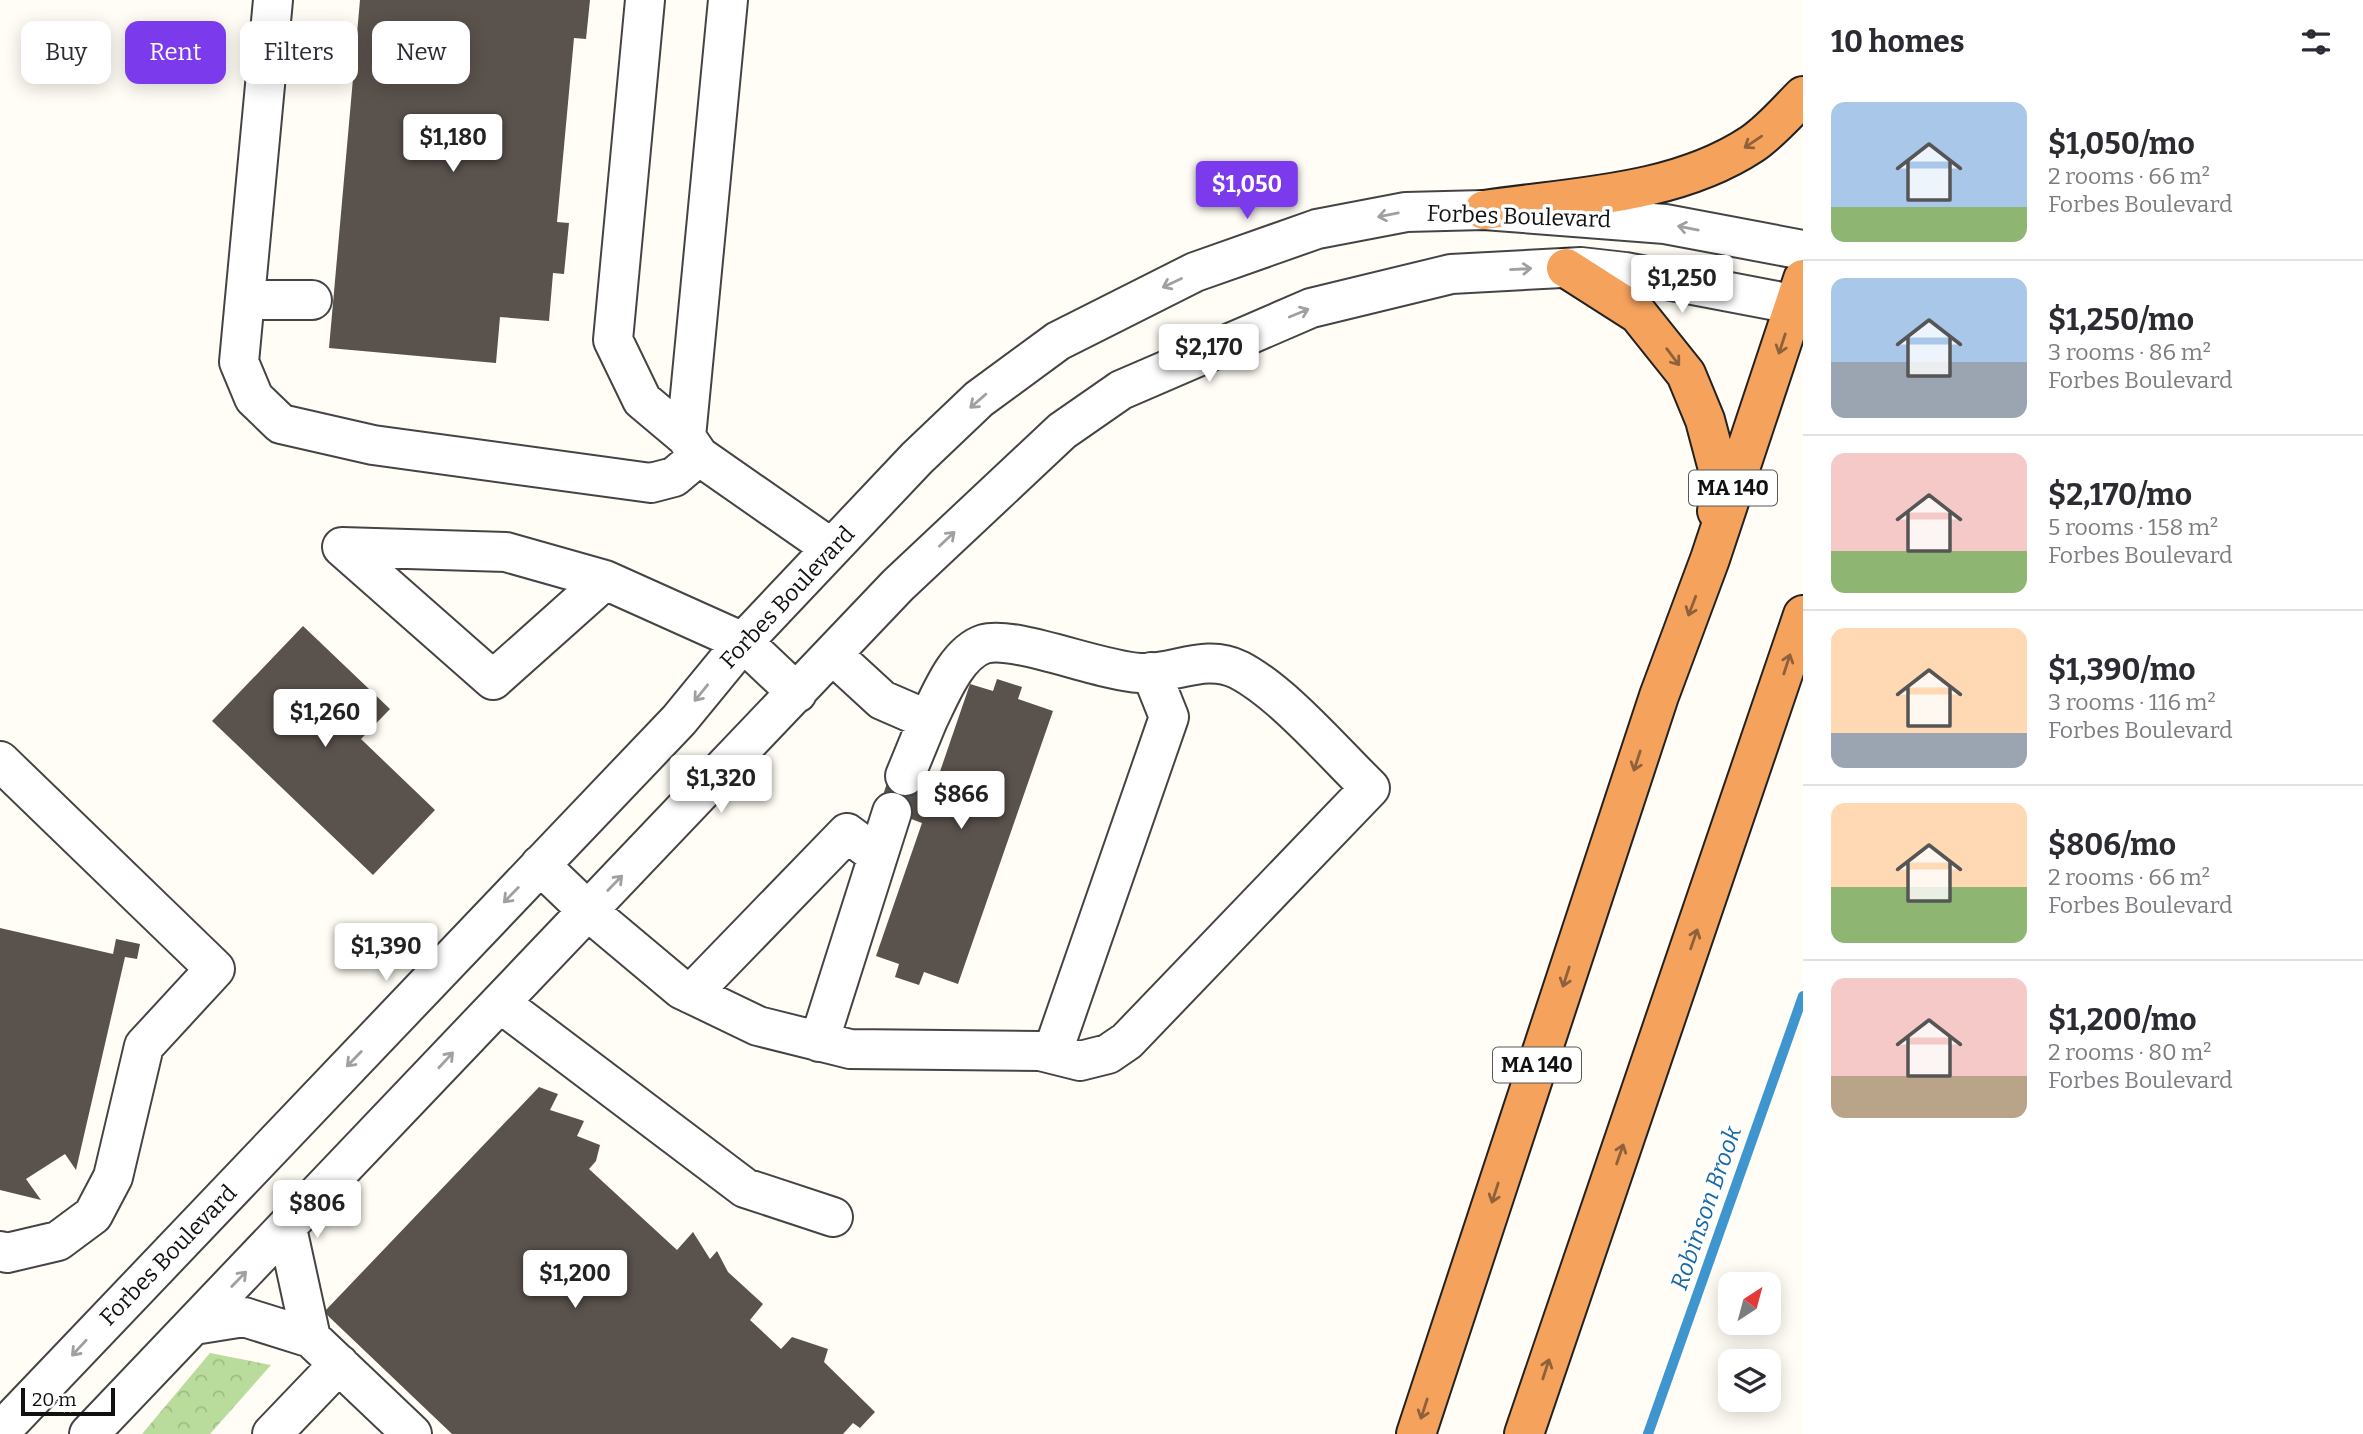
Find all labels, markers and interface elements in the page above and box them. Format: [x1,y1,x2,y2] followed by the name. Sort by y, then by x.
[21,21,111,84] chip: Buy
[125,21,226,84] chip: Rent
[240,21,358,84] chip: Filters
[372,21,470,84] chip: New
[2297,23,2335,61] icon: filters
[1831,24,1965,60] text: 10 homes
[396,114,510,174] pin: $1,180
[419,123,487,151] text: $1,180
[2048,126,2195,162] text: $1,050/mo
[1887,130,1971,214] icon: home
[1744,135,1763,149] one-way arrow
[1190,162,1304,221] pin: $1,050
[2048,162,2210,190] text: 2 rooms · 66 m²
[1212,170,1282,198] text: $1,050
[2048,190,2233,218] text: Forbes Boulevard
[1426,199,1612,233] street label: Forbes Boulevard
[1377,209,1400,223] one-way arrow
[1677,221,1700,234] one-way arrow
[1625,256,1739,315] pin: $1,250
[1510,262,1533,275] one-way arrow
[1647,264,1717,292] text: $1,250
[1162,276,1183,290] one-way arrow
[2048,302,2194,338] text: $1,250/mo
[1288,305,1309,318] one-way arrow
[1887,306,1971,390] icon: home
[1152,324,1266,384] pin: $2,170
[1175,333,1243,361] text: $2,170
[1775,333,1788,355] one-way arrow
[2048,338,2211,366] text: 3 rooms · 86 m²
[1666,348,1681,366] one-way arrow
[2048,366,2233,394] text: Forbes Boulevard
[969,393,987,409] one-way arrow
[1689,470,1777,505] road number: MA 140
[2048,477,2192,513] text: $2,170/mo
[1887,481,1971,565] icon: home
[2048,513,2218,541] text: 5 rooms · 158 m²
[714,520,860,674] street label: Forbes Boulevard
[938,530,955,547] one-way arrow
[2048,541,2233,569] text: Forbes Boulevard
[1685,594,1698,616] one-way arrow
[2048,652,2196,688] text: $1,390/mo
[1782,654,1795,676] one-way arrow
[1887,656,1971,740] icon: home
[693,684,708,702] one-way arrow
[2048,688,2216,716] text: 3 rooms · 116 m²
[268,690,382,749] pin: $1,260
[290,698,360,726] text: $1,260
[2048,716,2233,744] text: Forbes Boulevard
[1630,749,1643,771] one-way arrow
[664,756,778,815] pin: $1,320
[686,764,756,792] text: $1,320
[920,772,1002,831] pin: $866
[934,780,989,808] text: $866
[2048,827,2176,863] text: $806/mo
[1887,831,1971,915] icon: home
[2048,863,2210,891] text: 2 rooms · 66 m²
[607,875,624,892] one-way arrow
[503,886,520,903] one-way arrow
[2048,891,2233,919] text: Forbes Boulevard
[329,923,443,983] pin: $1,390
[1689,929,1701,951] one-way arrow
[351,932,422,960] text: $1,390
[1559,965,1572,987] one-way arrow
[2048,1002,2197,1038] text: $1,200/mo
[1887,1006,1971,1090] icon: home
[2048,1038,2211,1066] text: 2 rooms · 80 m²
[1493,1048,1581,1082] road number: MA 140
[346,1050,363,1067] one-way arrow
[437,1052,454,1069] one-way arrow
[2048,1066,2233,1094] text: Forbes Boulevard
[1665,1122,1747,1293] water label: Robinson Brook
[1615,1144,1627,1166] one-way arrow
[94,1179,242,1331] street label: Forbes Boulevard
[276,1180,358,1240] pin: $806
[1488,1181,1500,1203] one-way arrow
[289,1189,345,1217] text: $806
[518,1250,632,1310] pin: $1,200
[539,1259,611,1287] text: $1,200
[230,1271,247,1288] one-way arrow
[1718,1272,1782,1335] north arrow
[1718,1272,1781,1412] map controls
[71,1340,88,1357] one-way arrow
[1718,1349,1781,1412] button: layers
[1541,1359,1553,1381] one-way arrow
[21,1385,116,1417] scale bar
[32,1388,76,1411] text: 20 m
[1417,1398,1430,1420] one-way arrow

